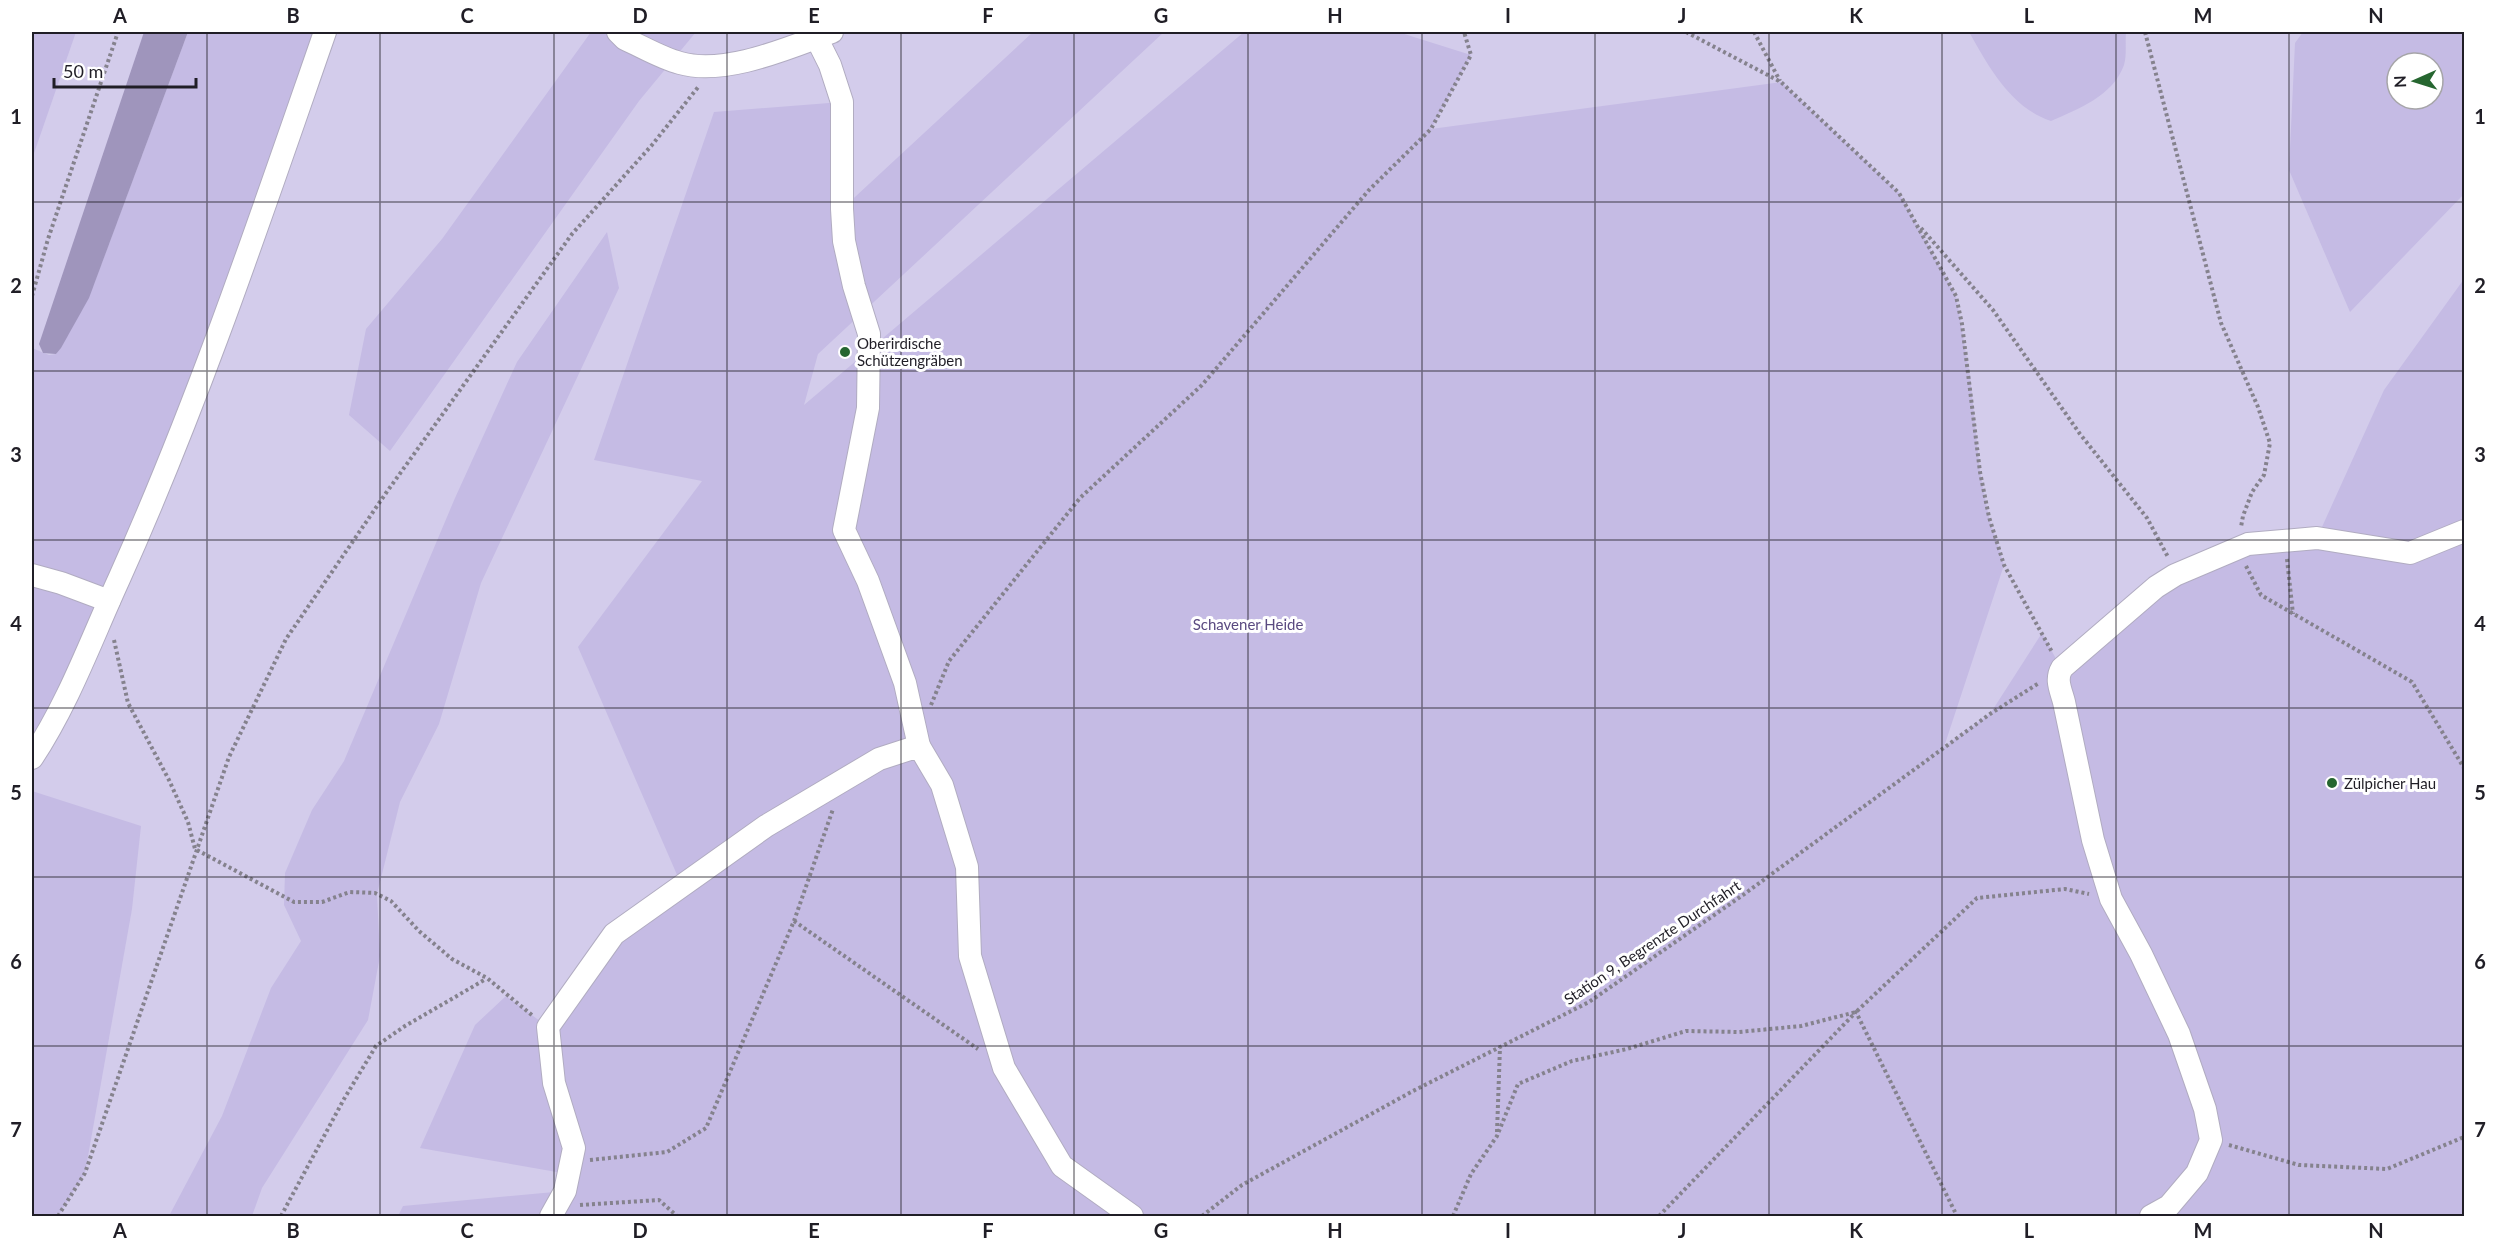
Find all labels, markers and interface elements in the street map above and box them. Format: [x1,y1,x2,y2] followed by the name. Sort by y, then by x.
[112,3,127,27] text: A
[286,3,300,27] text: B
[460,3,474,27] text: C
[632,3,648,27] text: D
[808,3,820,27] text: E
[982,3,994,27] text: F
[1154,3,1168,27] text: G
[1327,3,1343,27] text: H
[1505,3,1511,27] text: I
[1678,3,1686,27] text: J
[1849,3,1863,27] text: K
[2024,3,2035,27] text: L
[2194,3,2212,27] text: M
[2368,3,2384,27] text: N
[54,51,196,89] scale bar
[2385,51,2445,111] north arrow
[63,60,103,82] text: 50 m
[2390,75,2409,88] text: N
[10,104,22,128] text: 1
[2474,104,2486,128] text: 1
[10,273,22,297] text: 2
[2474,273,2486,297] text: 2
[857,334,963,369] place label: Oberirdische Schützengräben
[838,345,852,359] marker: Oberirdische Schützengräben
[10,442,22,466] text: 3
[2474,442,2486,466] text: 3
[10,611,22,635] text: 4
[2474,611,2486,635] text: 4
[1193,615,1303,633] park label: Schavener Heide
[2344,774,2436,792] place label: Zülpicher Hau
[2325,776,2339,790] marker: Zülpicher Hau
[10,780,22,804] text: 5
[2474,780,2486,804] text: 5
[1560,876,1744,1008] street label: Station 9, Begrenzte Durchfahrt
[10,949,22,973] text: 6
[2474,949,2486,973] text: 6
[10,1117,22,1141] text: 7
[2474,1117,2486,1141] text: 7
[112,1218,127,1242] text: A
[286,1218,300,1242] text: B
[460,1218,474,1242] text: C
[632,1218,648,1242] text: D
[808,1218,820,1242] text: E
[982,1218,994,1242] text: F
[1154,1218,1168,1242] text: G
[1327,1218,1343,1242] text: H
[1505,1218,1511,1242] text: I
[1678,1218,1686,1242] text: J
[1849,1218,1863,1242] text: K
[2024,1218,2035,1242] text: L
[2194,1218,2212,1242] text: M
[2368,1218,2384,1242] text: N

